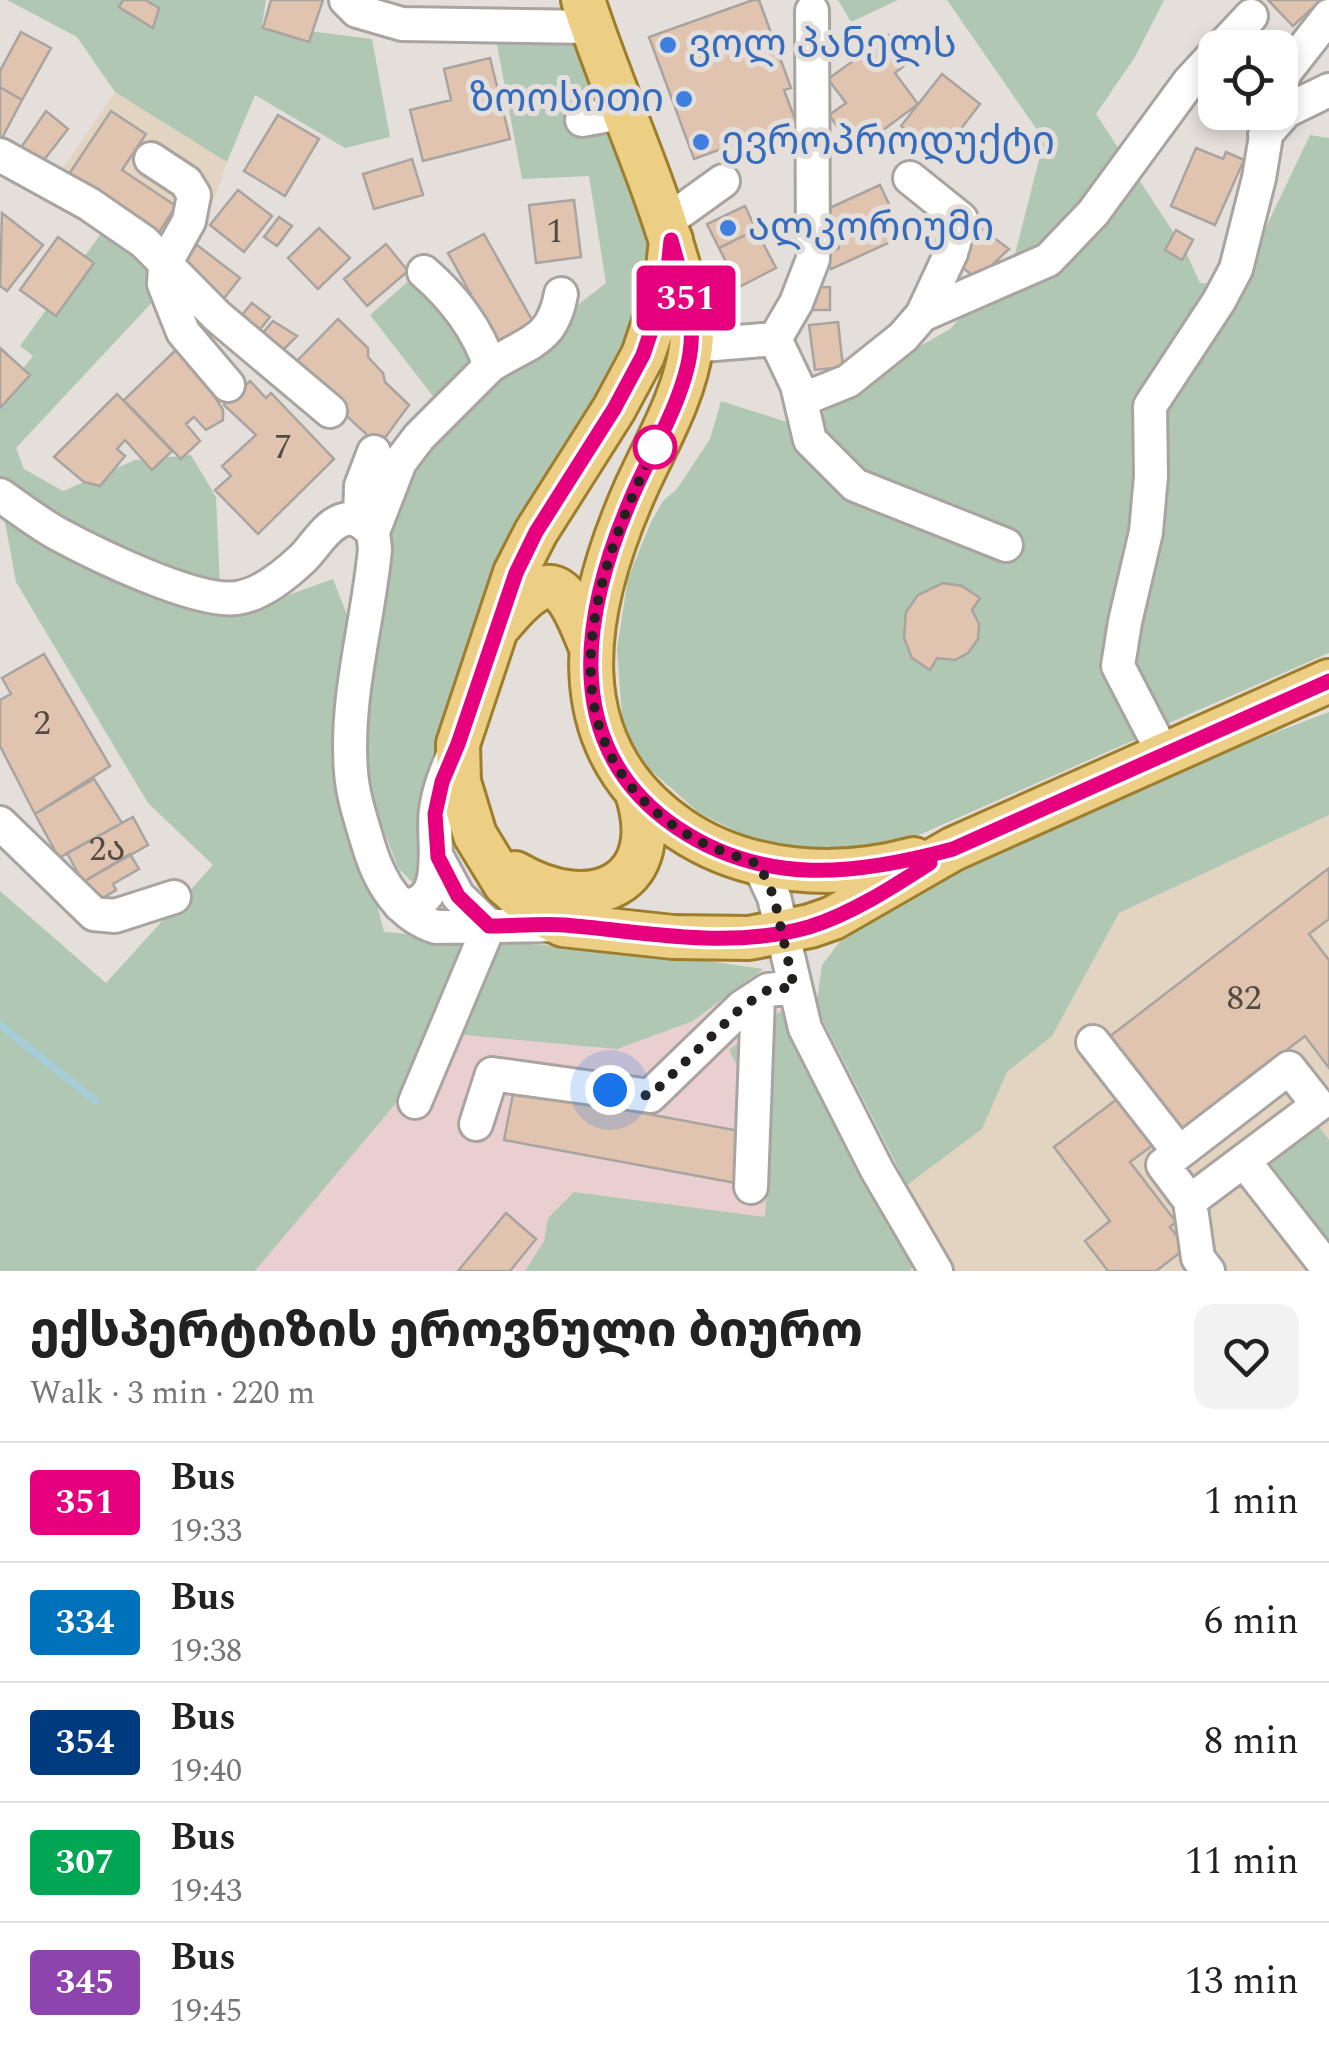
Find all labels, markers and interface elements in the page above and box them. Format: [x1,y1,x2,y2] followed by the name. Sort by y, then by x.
[688,15,957,76] place label: ვოლ პანელს
[1198,30,1298,130] map controls
[1198,30,1298,130] button: locate
[657,34,679,56] marker: ვოლ პანელს
[470,69,664,130] place label: ზოოსითი
[673,88,695,110] marker: ზოოსითი
[721,112,1055,173] place label: ევროპროდუქტი
[690,131,712,153] marker: ევროპროდუქტი
[748,198,994,259] place label: ალკორიუმი
[546,205,564,258] house number: 1
[717,217,739,239] marker: ალკორიუმი
[628,266,744,330] line badge: 351
[657,272,715,325] text: 351
[274,421,292,474] house number: 7
[634,426,676,468] unlabelled marker
[33,697,51,750] house number: 2
[89,823,125,876] house number: 2ა
[1226,972,1262,1025] house number: 82
[585,1065,635,1115] your location
[30,1295,863,1368] text: ექსპერტიზის ეროვნული ბიურო
[1194,1304,1299,1409] button: heart
[30,1369,315,1418] text: Walk · 3 min · 220 m
[170,1449,236,1507] text: Bus
[1204,1473,1299,1531] text: 1 min
[56,1476,114,1529] text: 351
[170,1507,242,1556] text: 19:33
[170,1569,236,1627] text: Bus
[1204,1593,1299,1651] text: 6 min
[56,1596,114,1649] text: 334
[170,1627,242,1676] text: 19:38
[170,1689,236,1747] text: Bus
[1204,1713,1299,1771] text: 8 min
[56,1716,114,1769] text: 354
[170,1747,242,1796] text: 19:40
[170,1809,236,1867] text: Bus
[1185,1833,1299,1891] text: 11 min
[56,1836,114,1889] text: 307
[170,1867,242,1916] text: 19:43
[170,1929,236,1987] text: Bus
[1185,1953,1299,2011] text: 13 min
[56,1956,114,2009] text: 345
[170,1987,242,2036] text: 19:45

